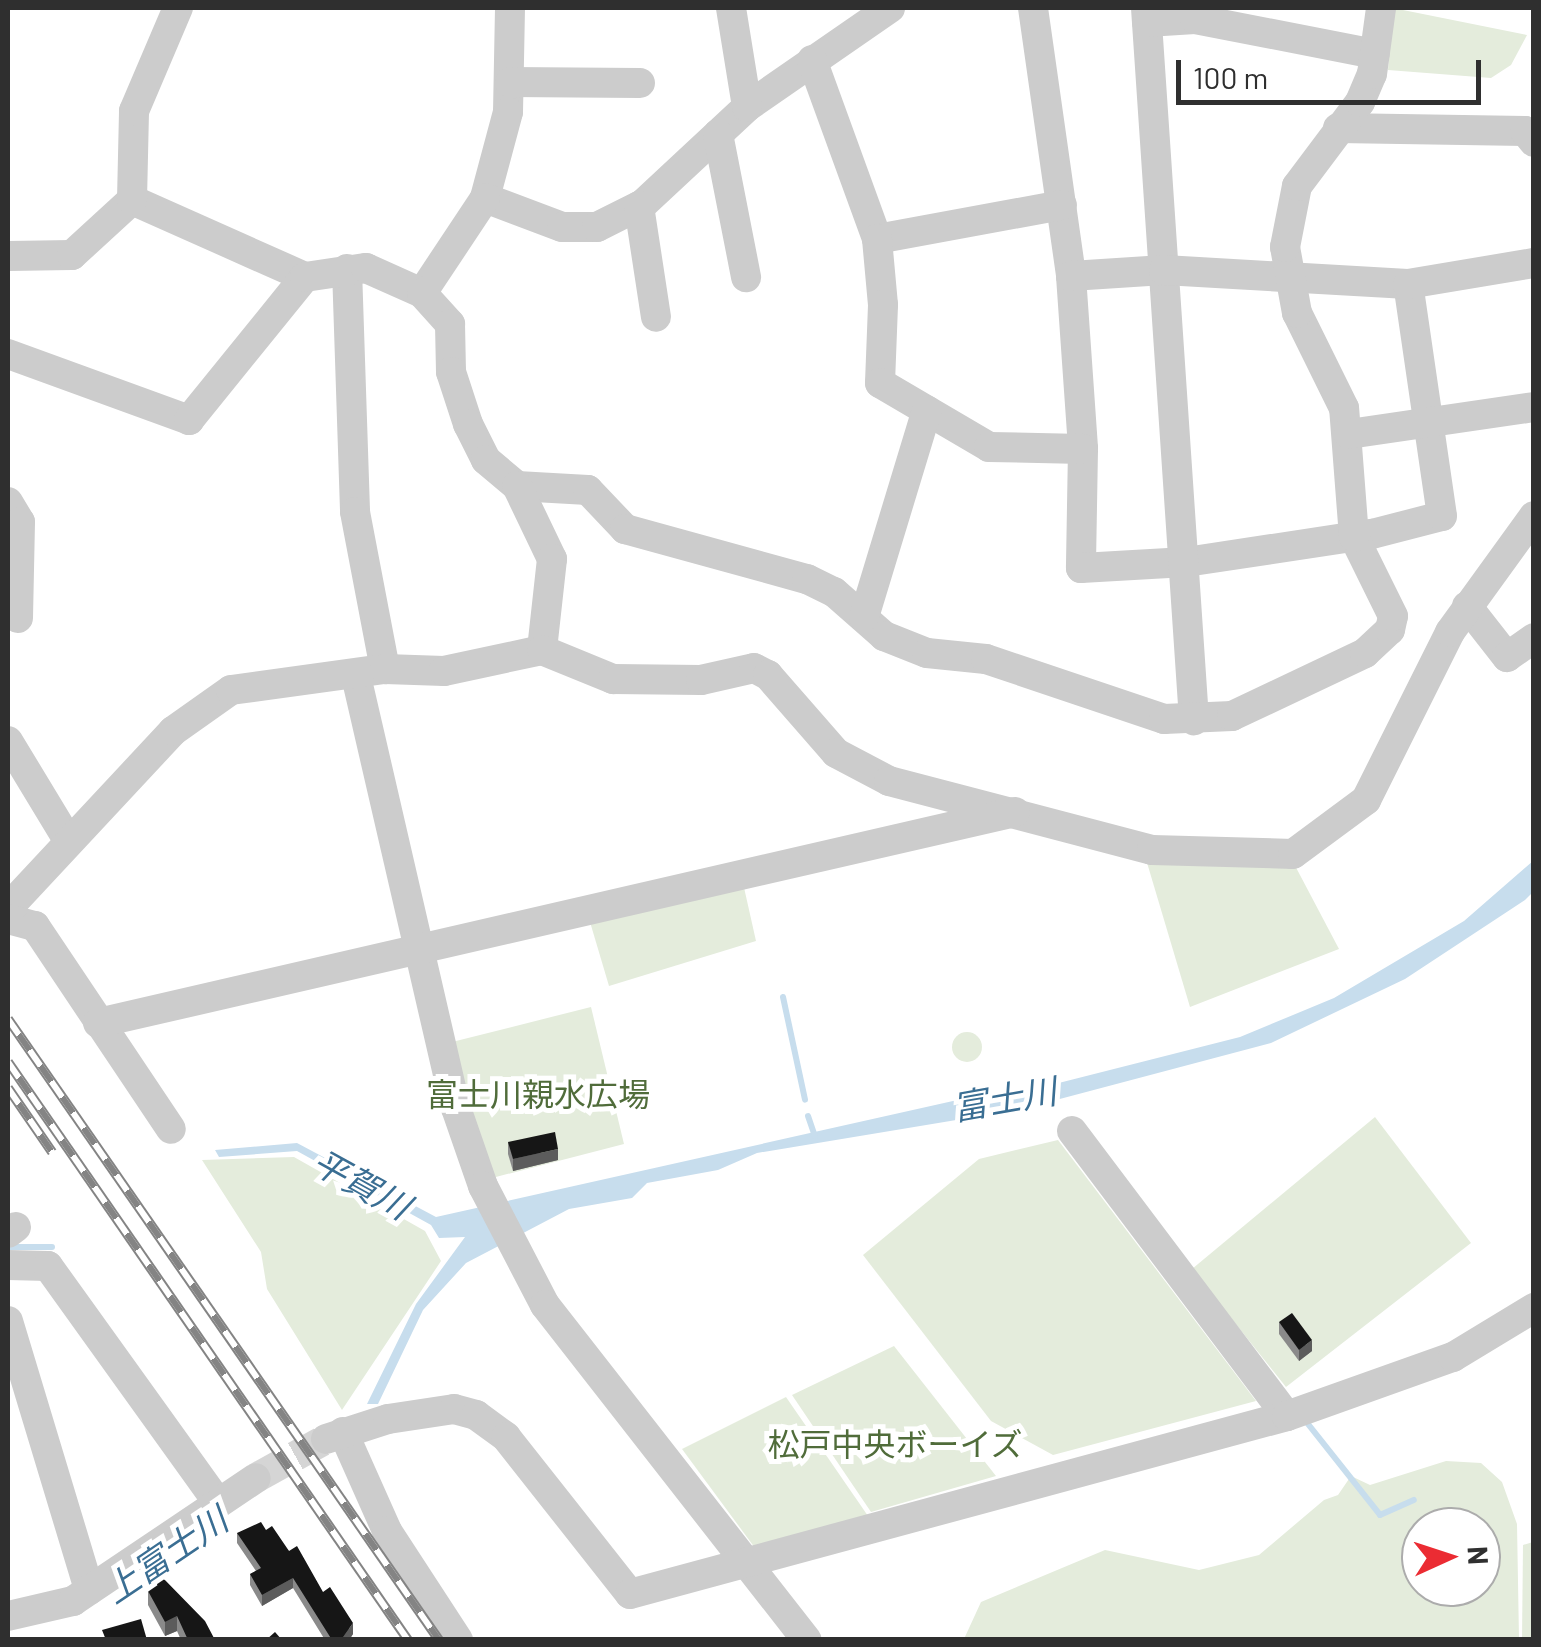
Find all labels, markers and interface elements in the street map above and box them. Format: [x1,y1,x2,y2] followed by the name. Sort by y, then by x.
[1181,40,1486,102] scale bar
[1193,59,1268,95] text: 100 m
[949,1068,1059,1128] water label: 富士川
[426,1074,650,1112] park label: 富士川親水広場
[306,1139,418,1227] water label: 平賀川
[767,1424,1023,1462] park label: 松戸中央ボーイズ
[95,1497,235,1611] water label: 上富士川
[1401,1507,1501,1607] north arrow
[1461,1545,1496,1566] text: N

